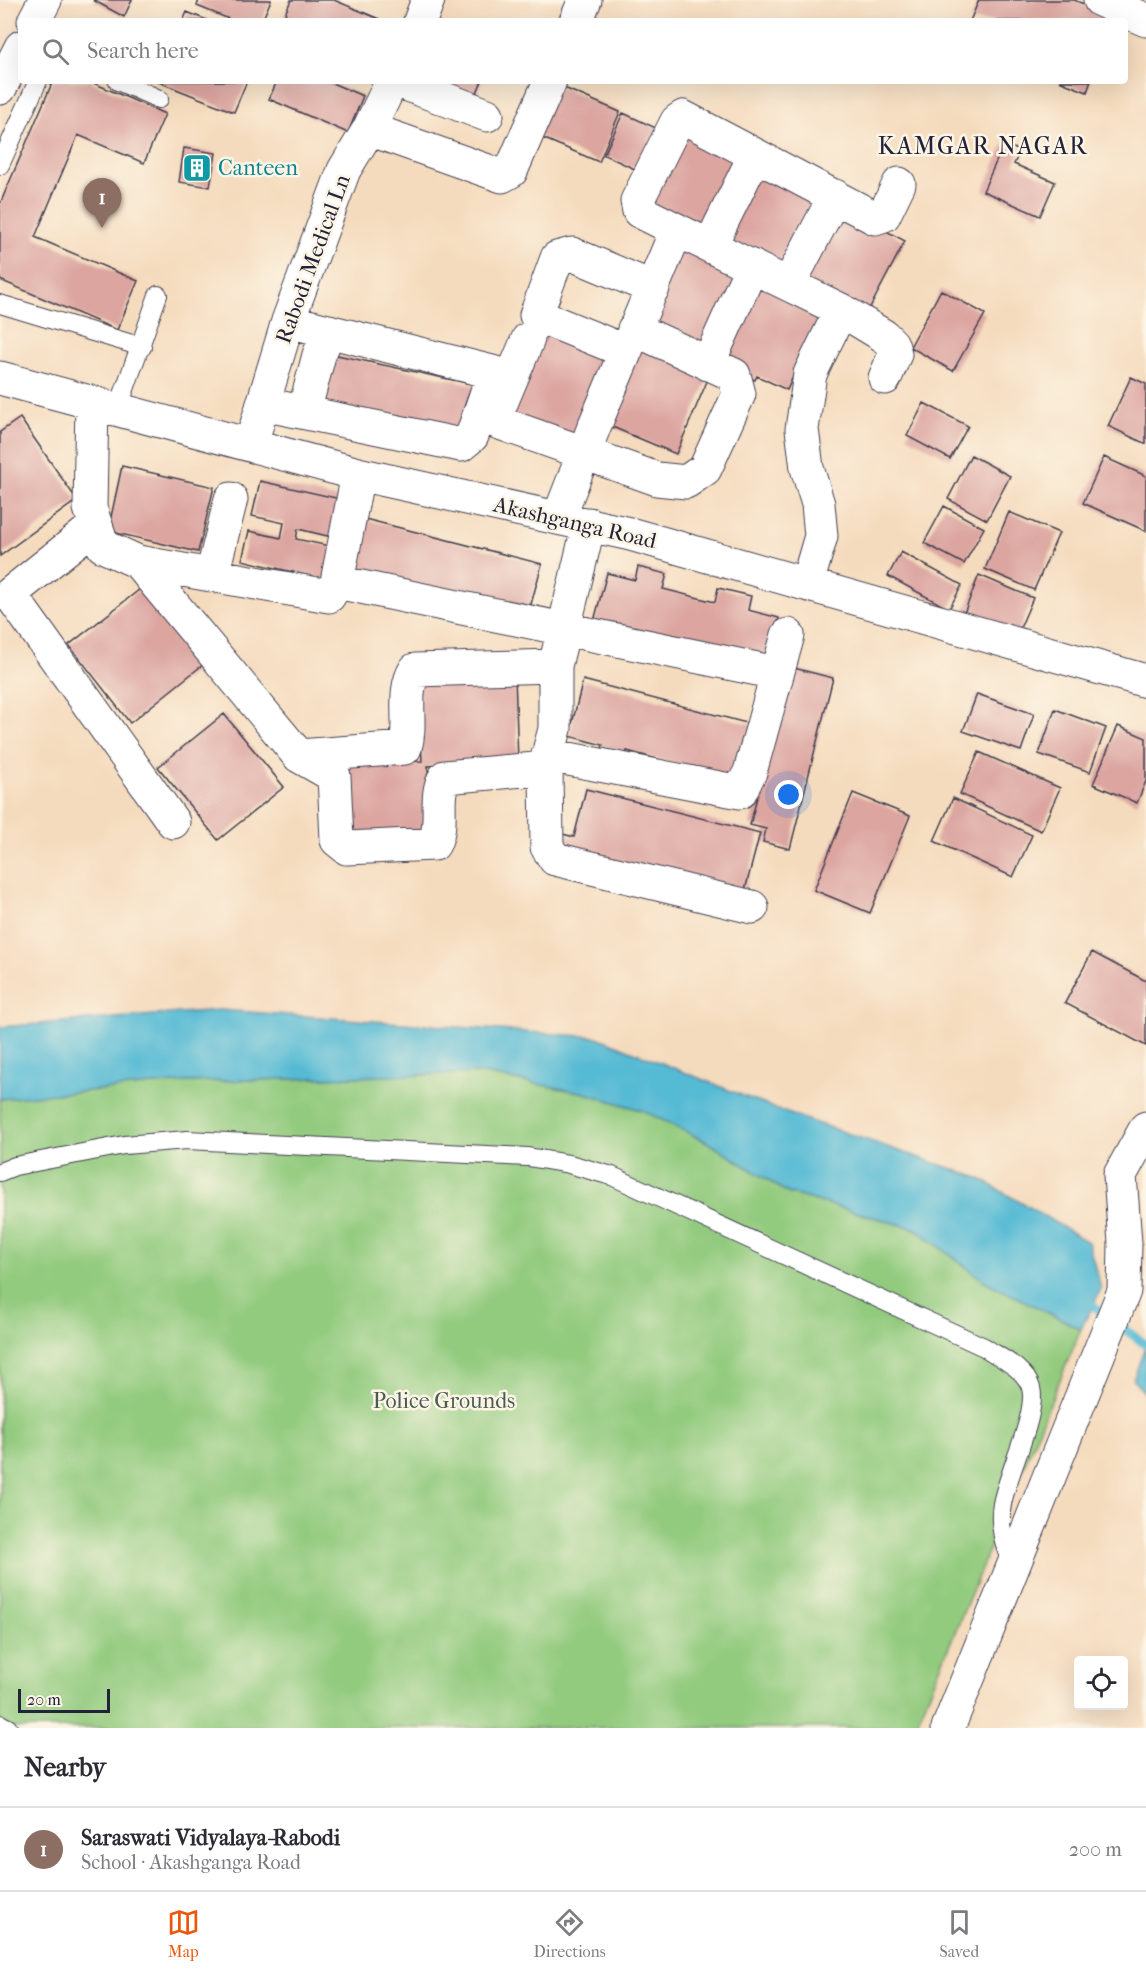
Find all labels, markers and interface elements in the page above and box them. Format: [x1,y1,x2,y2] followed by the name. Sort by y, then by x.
[18,18,1128,84] search box
[39,35,72,68] icon: search
[87,38,199,64] text: Search here
[878,132,1088,160] district label: KAMGAR NAGAR
[181,152,213,184] building icon: Canteen
[218,155,298,181] place label: Canteen
[270,171,356,347] street label: Rabodi Medical Ln
[82,178,122,228] pin: 1
[490,491,660,555] street label: Akashganga Road
[774,780,803,809] your location
[373,1388,515,1414] park label: Police Grounds
[1074,1656,1128,1710] map controls
[1074,1656,1128,1710] button: locate
[18,1686,110,1714] scale bar
[27,1690,61,1709] text: 20 m
[24,1752,106,1783] text: Nearby
[81,1825,340,1851] text: Saraswati Vidyalaya-Rabodi
[40,1838,47,1861] text: 1
[1069,1838,1122,1861] text: 200 m
[81,1851,301,1874] text: School · Akashganga Road
[167,1906,200,1961] tab: Map
[534,1906,606,1961] tab: Directions
[939,1906,979,1961] tab: Saved

